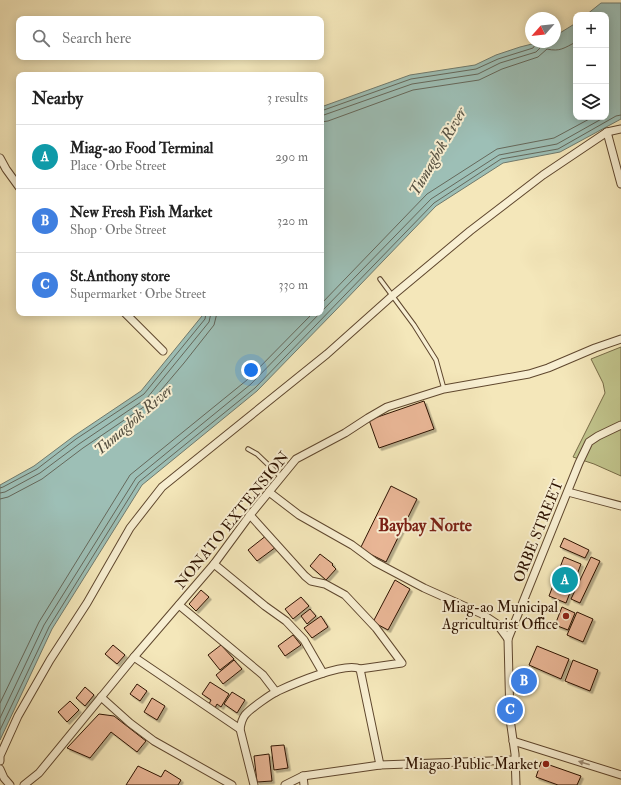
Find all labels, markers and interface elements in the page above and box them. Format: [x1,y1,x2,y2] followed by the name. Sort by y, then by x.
[525,12,561,48] north arrow
[573,12,609,120] map controls
[573,12,609,48] button: +
[16,16,324,60] search box
[30,27,52,49] icon: search
[62,29,131,48] text: Search here
[573,48,609,84] button: −
[573,84,609,120] button: layers
[32,88,83,109] text: Nearby
[267,90,308,106] text: 3 results
[405,103,472,199] water label: Tumagbok River
[70,139,213,158] text: Miag-ao Food Terminal
[41,149,49,165] text: A
[275,149,308,165] text: 290 m
[70,158,166,174] text: Place · Orbe Street
[70,203,212,222] text: New Fresh Fish Market
[41,213,49,229] text: B
[277,213,308,229] text: 320 m
[70,222,166,238] text: Shop · Orbe Street
[70,267,170,286] text: St.Anthony store
[40,277,50,293] text: C
[279,277,308,293] text: 330 m
[70,286,206,302] text: Supermarket · Orbe Street
[241,360,261,380] your location
[90,379,178,460] water label: Tumagbok River
[171,447,294,593] street label: NONATO EXTENSION
[509,477,568,585] street label: ORBE STREET
[378,515,473,537] district label: Baybay Norte
[552,565,578,595] pin: A
[441,598,558,634] place label: Miag-ao Municipal Agriculturist Office
[561,611,571,621] marker: Miag-ao Municipal Agriculturist Office
[511,666,537,696] pin: B
[497,695,523,725] pin: C
[404,755,538,774] place label: Miagao Public Market
[541,759,551,769] marker: Miagao Public Market
[577,760,589,766] one-way arrow

